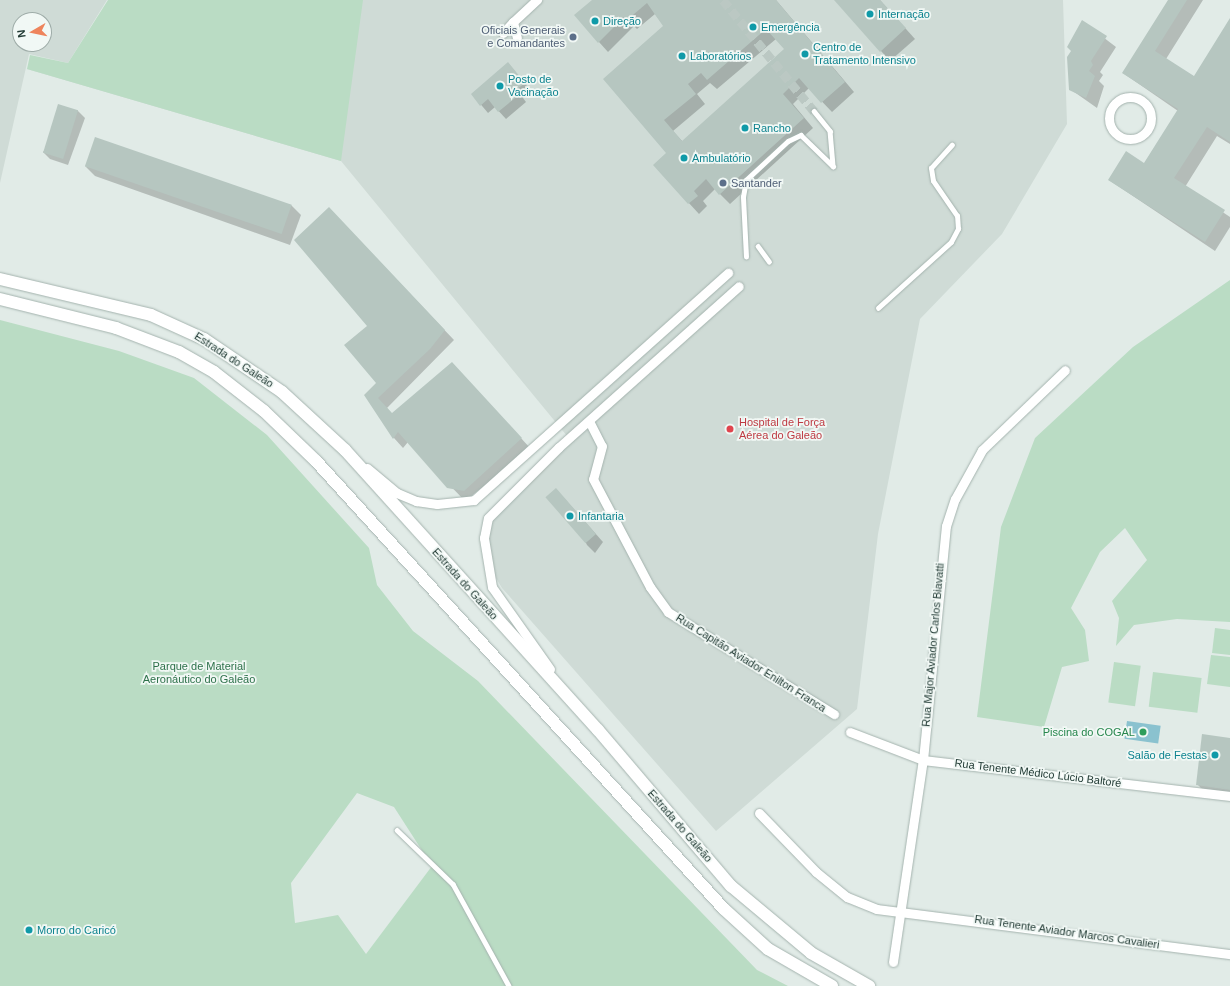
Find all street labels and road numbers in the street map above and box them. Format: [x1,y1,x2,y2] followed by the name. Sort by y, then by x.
[192,329,276,391] street label: Estrada do Galeão
[429,546,501,622] street label: Estrada do Galeão
[919,562,947,728] street label: Rua Major Aviador Carlos Biavatti
[673,611,829,715] street label: Rua Capitão Aviador Enilton Franca
[954,756,1122,790] street label: Rua Tenente Médico Lúcio Baltoré
[645,787,715,865] street label: Estrada do Galeão
[973,912,1161,952] street label: Rua Tenente Aviador Marcos Cavalieri

